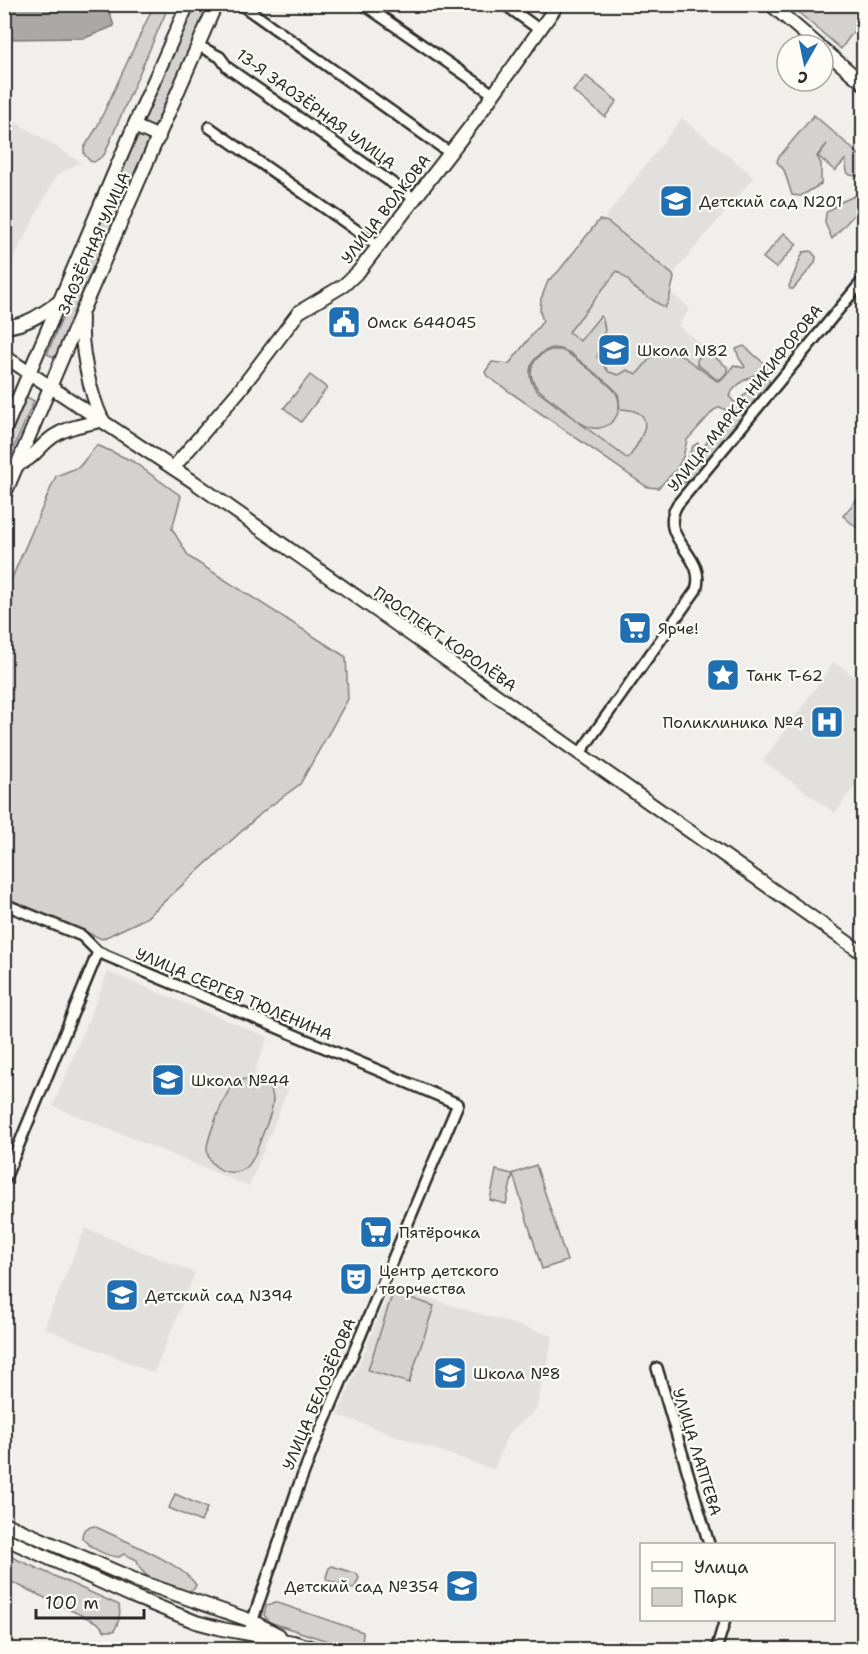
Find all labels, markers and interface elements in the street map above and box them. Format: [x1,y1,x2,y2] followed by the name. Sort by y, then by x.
[775,33,835,93] north arrow
[232,44,400,174] street label: 13-Я ЗАОЗЁРНАЯ УЛИЦА
[796,66,809,88] text: С
[337,150,435,268] street label: УЛИЦА ВОЛКОВА
[53,169,135,317] street label: ЗАОЗЁРНАЯ УЛИЦА
[658,183,694,219] school or university icon: Детский сад N201
[699,191,843,212] place label: Детский сад N201
[663,300,827,496] street label: УЛИЦА МАРКА НИКИФОРОВА
[326,304,362,340] public building icon: Омск 644045
[367,312,476,333] place label: Омск 644045
[596,332,632,368] school or university icon: Школа N82
[637,340,728,361] place label: Школа N82
[369,582,521,696] street label: ПРОСПЕКТ КОРОЛЁВА
[617,610,653,646] supermarket icon: Ярче!
[658,618,699,639] place label: Ярче!
[705,657,741,693] place icon: Танк Т-62
[746,665,823,686] place label: Танк Т-62
[809,704,845,740] hospital icon: Поликлиника №4
[663,712,804,733] place label: Поликлиника №4
[132,943,336,1045] street label: УЛИЦА СЕРГЕЯ ТЮЛЕНИНА
[150,1062,186,1098] school or university icon: Школа №44
[191,1070,290,1091] place label: Школа №44
[358,1214,394,1250] supermarket icon: Пятёрочка
[399,1222,480,1243] place label: Пятёрочка
[379,1260,499,1299] place label: Центр детского творчества
[338,1261,374,1297] theatre icon: Центр детского творчества
[104,1277,140,1313] school or university icon: Детский сад N394
[145,1285,293,1306] place label: Детский сад N394
[277,1315,361,1473] street label: УЛИЦА БЕЛОЗЁРОВА
[432,1355,468,1391] school or university icon: Школа №8
[473,1363,561,1384] place label: Школа №8
[668,1386,726,1518] street label: УЛИЦА ЛАПТЕВА
[640,1543,835,1621] legend
[694,1555,748,1579] text: Улица
[444,1568,480,1604] school or university icon: Детский сад №354
[284,1576,439,1597] place label: Детский сад №354
[36,1582,144,1620] scale bar
[694,1585,737,1609] text: Парк
[45,1591,99,1615] text: 100 m

